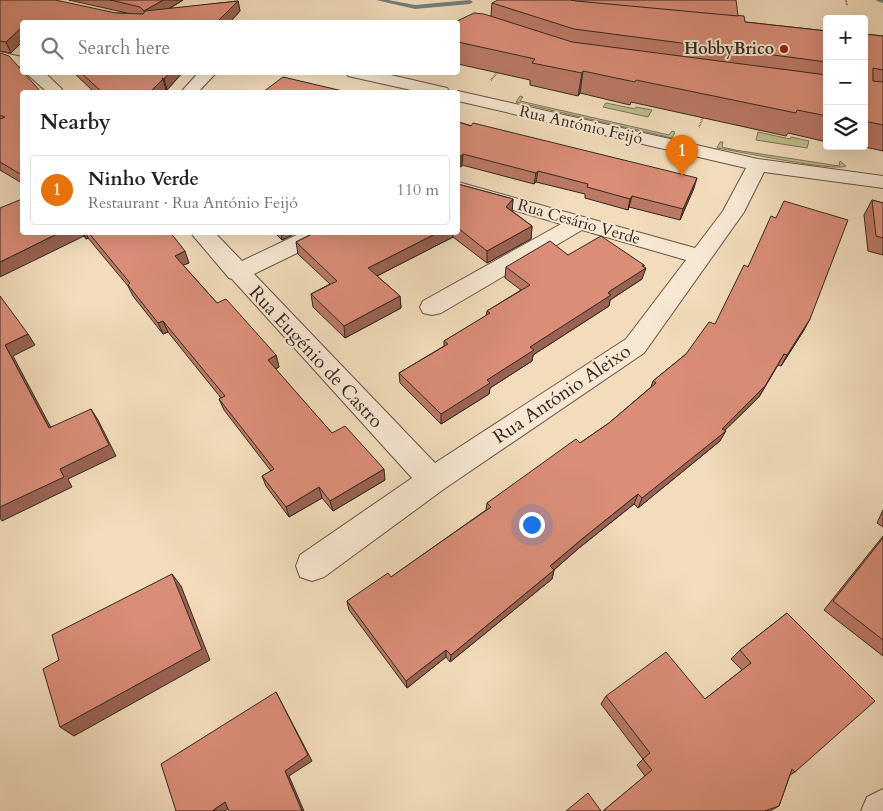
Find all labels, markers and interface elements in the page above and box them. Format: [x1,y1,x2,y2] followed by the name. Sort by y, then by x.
[823,15,868,150] map controls
[823,15,868,60] button: +
[20,20,460,75] search box
[38,34,66,62] icon: search
[78,35,170,61] text: Search here
[684,38,774,60] place label: HobbyBrico
[778,43,790,55] marker: HobbyBrico
[823,60,868,105] button: −
[517,100,645,150] street label: Rua António Feijó
[823,105,868,150] button: layers
[40,108,111,137] text: Nearby
[666,135,698,176] pin: 1
[88,166,199,192] text: Ninho Verde
[53,179,61,201] text: 1
[397,179,439,201] text: 110 m
[88,192,298,214] text: Restaurant · Rua António Feijó
[515,194,643,250] street label: Rua Cesário Verde
[243,280,389,434] street label: Rua Eugénio de Castro
[488,338,636,450] street label: Rua António Aleixo
[519,512,545,538] your location

